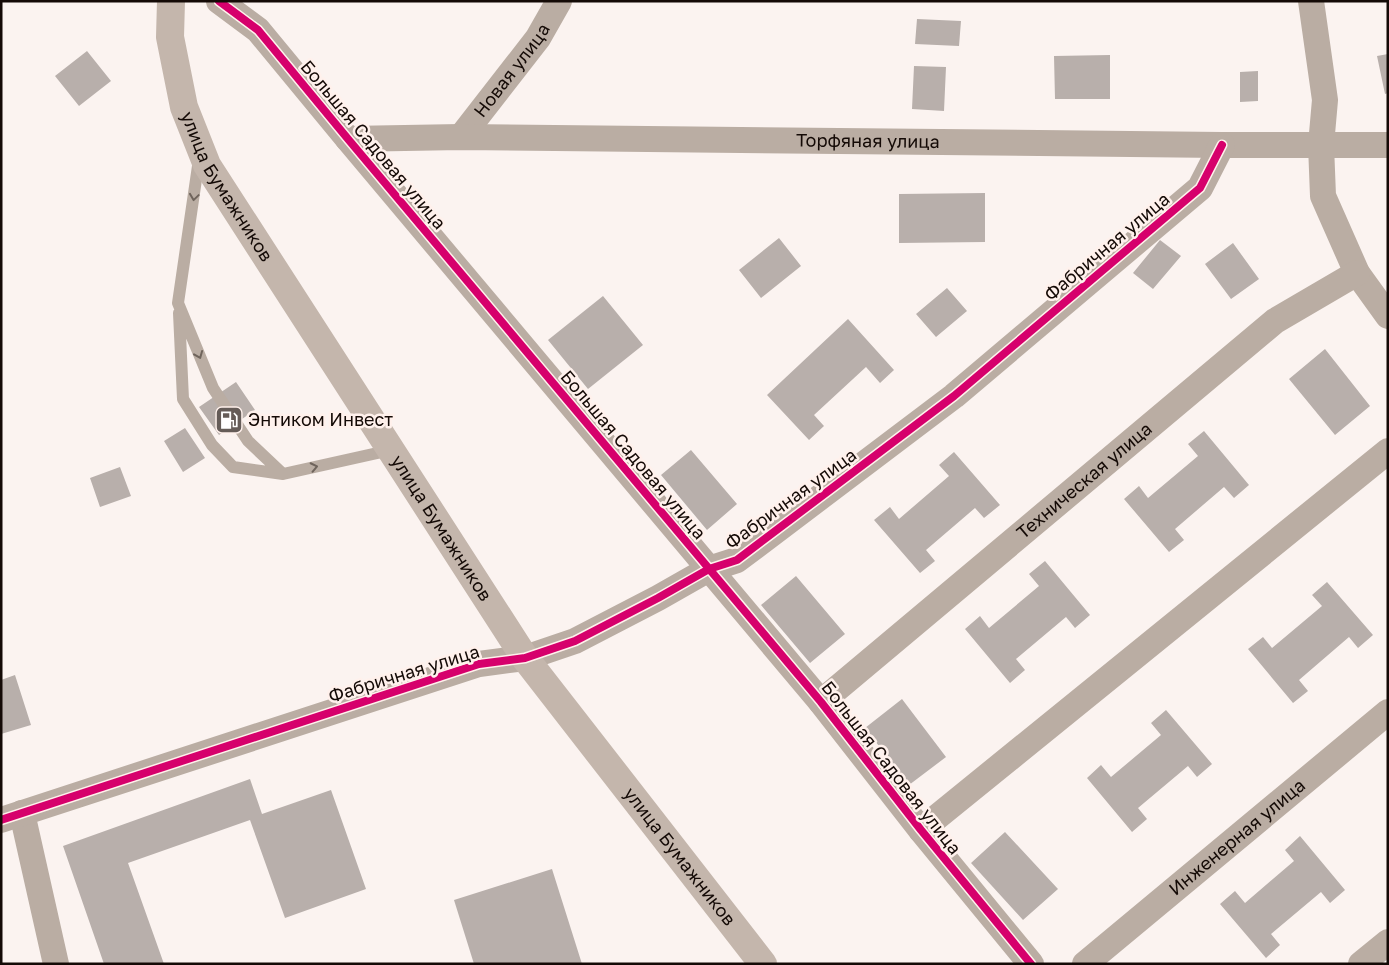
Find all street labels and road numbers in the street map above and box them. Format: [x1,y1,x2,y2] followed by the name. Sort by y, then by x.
[469,19,554,121] street label: Новая улица
[297,55,451,233] street label: Большая Садовая улица
[177,108,278,265] street label: улица Бумажников
[796,129,940,152] street label: Торфяная улица
[1039,187,1174,305] street label: Фабричная улица
[557,365,711,543] street label: Большая Садовая улица
[1012,417,1156,543] street label: Техническая улица
[720,443,860,553] street label: Фабричная улица
[387,451,497,605] street label: улица Бумажников
[325,640,482,707] street label: Фабричная улица
[817,676,966,858] street label: Большая Садовая улица
[1164,774,1309,900] street label: Инженерная улица
[620,782,741,930] street label: улица Бумажников

